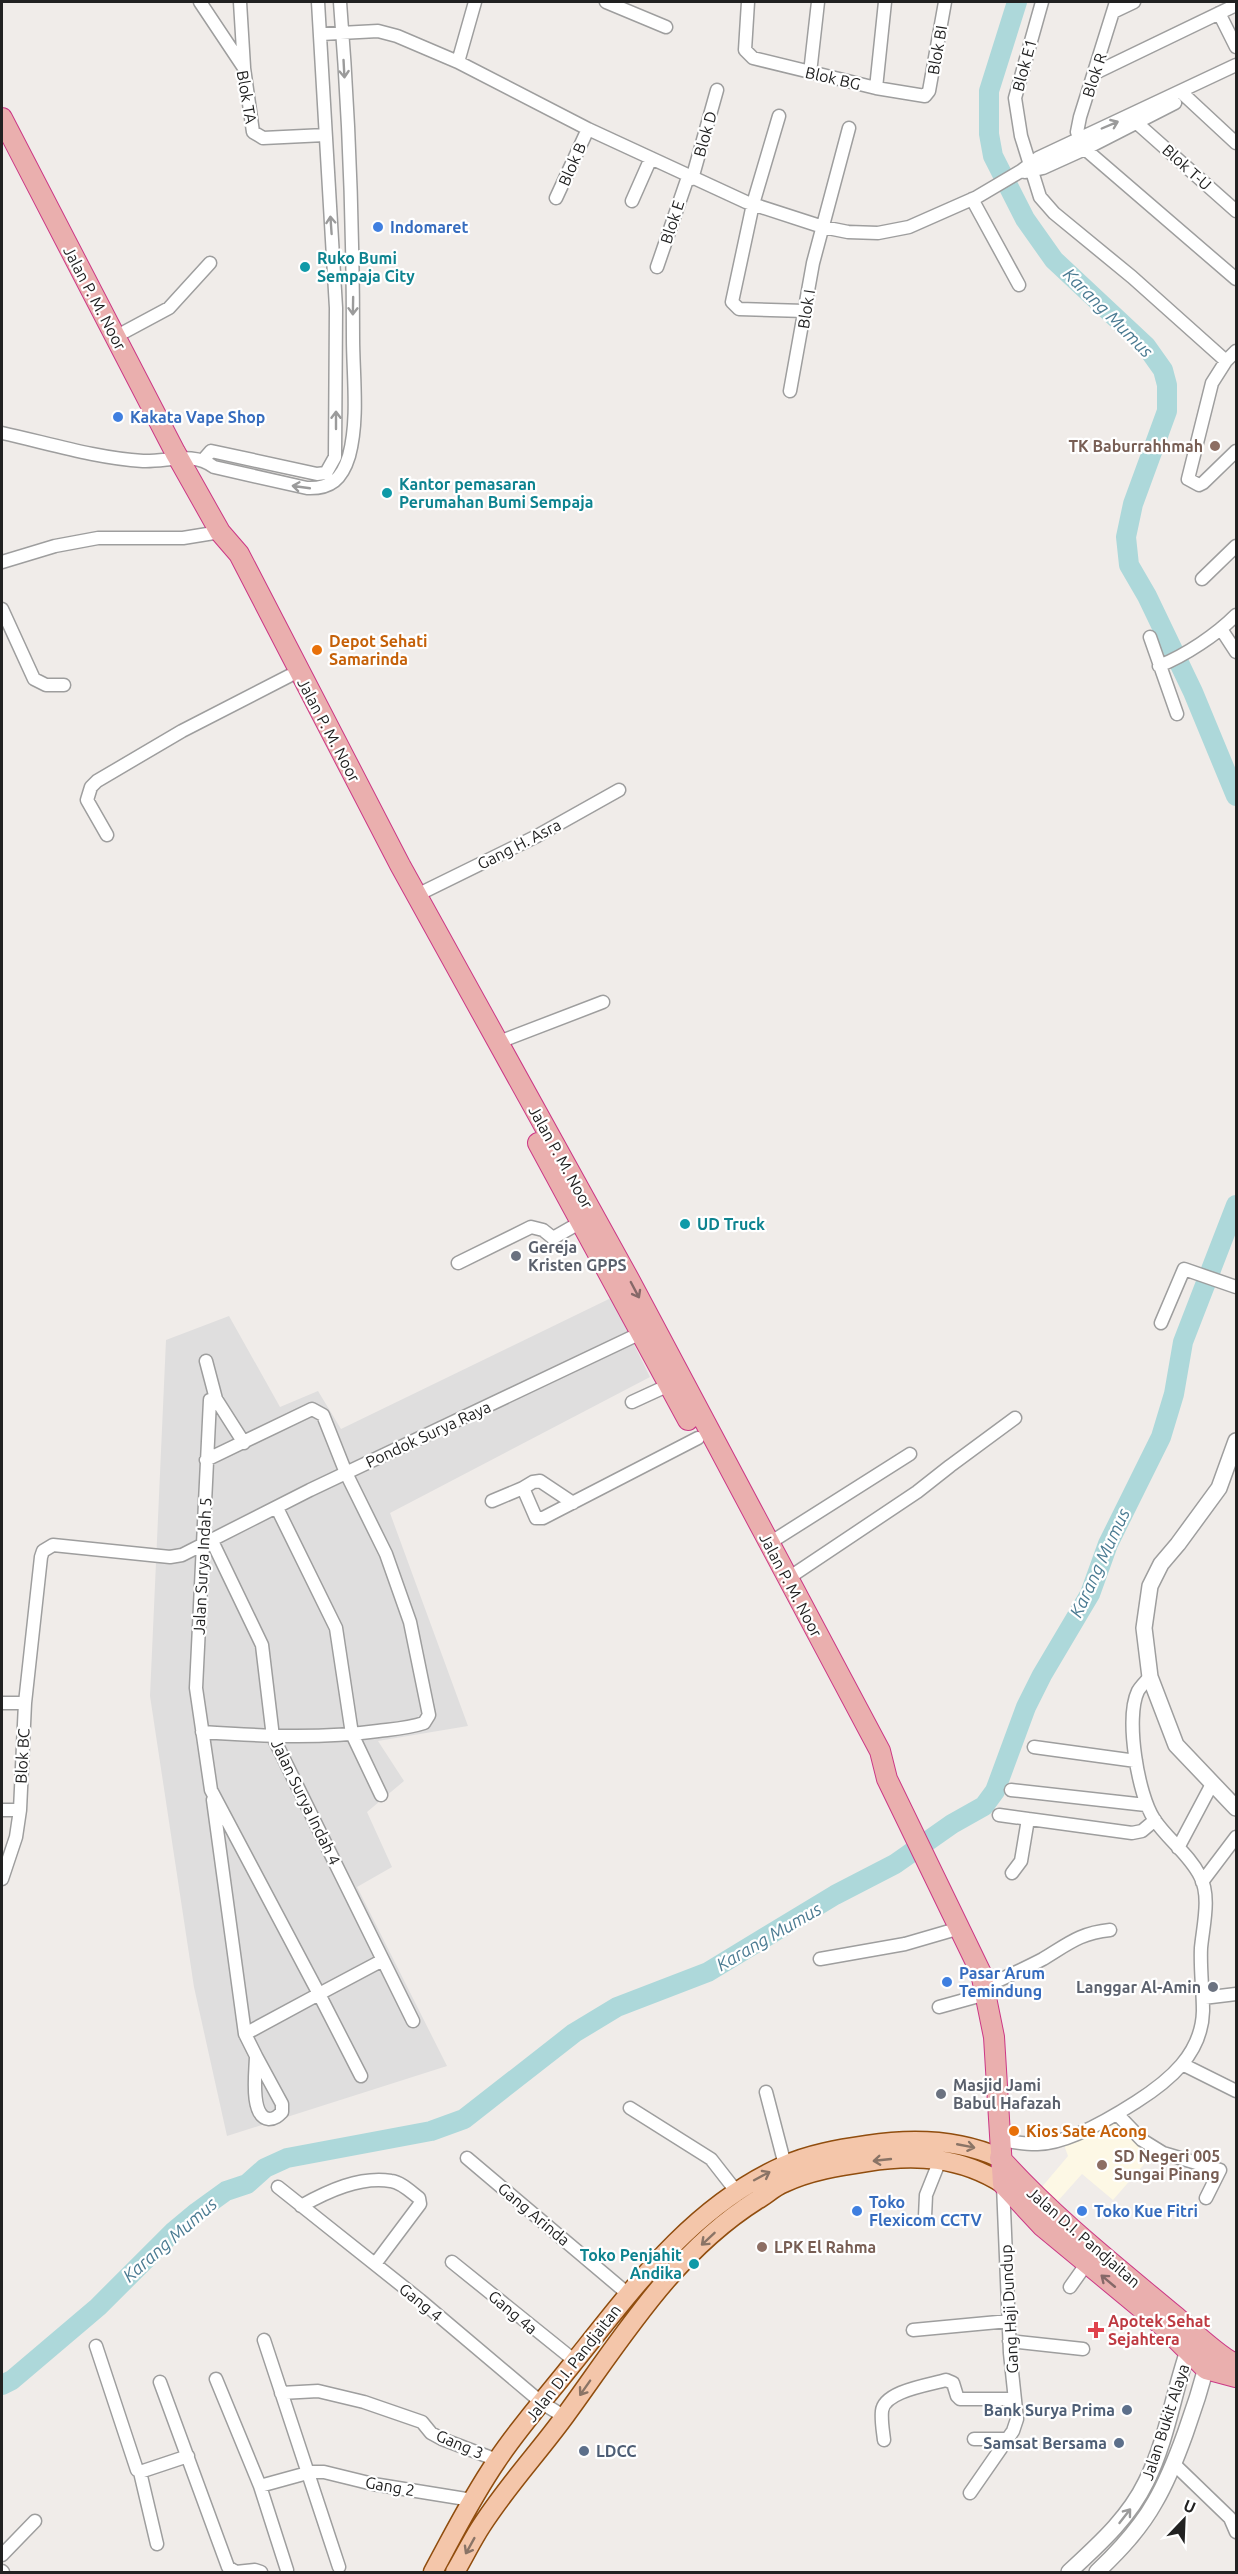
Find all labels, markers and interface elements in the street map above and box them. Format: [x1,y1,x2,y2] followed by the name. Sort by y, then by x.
[924,24,950,76] street label: Blok BI
[1008,37,1040,93] street label: Blok E1
[1078,51,1110,99] street label: Blok R
[339,59,350,79] one-way arrow
[804,63,862,93] street label: Blok BG
[233,69,261,126] street label: Blok TA
[690,109,720,159] street label: Blok D
[1100,119,1118,130] one-way arrow
[554,139,590,189] street label: Blok B
[1159,140,1215,194] street label: Blok T-U
[657,198,687,246] street label: Blok E
[325,215,336,235] one-way arrow
[390,218,469,236] place label: Indomaret
[371,220,385,234] marker: Indomaret
[60,243,130,353] street label: Jalan P. M. Noor
[317,249,415,285] place label: Ruko Bumi Sempaja City
[298,260,312,274] marker: Ruko Bumi Sempaja City
[1060,264,1158,361] water label: Karang Mumus
[794,288,818,330] street label: Blok I
[348,295,359,315] one-way arrow
[130,408,265,426] place label: Kakata Vape Shop
[111,410,125,424] marker: Kakata Vape Shop
[330,410,342,430] one-way arrow
[1068,437,1203,455] place label: TK Baburrahhmah
[1208,439,1222,453] marker: TK Baburrahhmah
[399,475,593,511] place label: Kantor pemasaran Perumahan Bumi Sempaja
[291,481,311,492] one-way arrow
[380,486,394,500] marker: Kantor pemasaran Perumahan Bumi Sempaja
[329,632,427,668] place label: Depot Sehati Samarinda
[310,643,324,657] marker: Depot Sehati Samarinda
[294,675,364,785] street label: Jalan P. M. Noor
[474,815,564,873] street label: Gang H. Asra
[525,1102,597,1212] street label: Jalan P. M. Noor
[697,1215,765,1233] place label: UD Truck
[678,1217,692,1231] marker: UD Truck
[528,1238,627,1274] place label: Gereja Kristen GPPS
[509,1249,523,1263] marker: Gereja Kristen GPPS
[630,1281,641,1299] one-way arrow
[363,1397,493,1471] street label: Pondok Surya Raya
[189,1497,215,1635] street label: Jalan Surya Indah 5
[1065,1505,1133,1620] water label: Karang Mumus
[756,1530,826,1640] street label: Jalan P. M. Noor
[12,1728,32,1784] street label: Blok BC
[268,1736,344,1868] street label: Jalan Surya Indah 4
[712,1898,825,1974] water label: Karang Mumus
[959,1964,1045,2000] place label: Pasar Arum Temindung
[940,1975,954,1989] marker: Pasar Arum Temindung
[1076,1978,1201,1996] place label: Langgar Al-Amin
[1206,1980,1220,1994] marker: Langgar Al-Amin
[953,2076,1061,2112] place label: Masjid Jami Babul Hafazah
[934,2087,948,2101] marker: Masjid Jami Babul Hafazah
[1026,2122,1147,2140] place label: Kios Sate Acong
[1007,2124,1021,2138] marker: Kios Sate Acong
[955,2141,975,2152] one-way arrow
[1114,2147,1220,2183] place label: SD Negeri 005 Sungai Pinang
[872,2155,892,2166] one-way arrow
[1095,2158,1109,2172] marker: SD Negeri 005 Sungai Pinang
[753,2170,771,2182] one-way arrow
[495,2179,573,2249] street label: Gang Arinda
[1024,2183,1144,2291] street label: Jalan D.I. Pandjaitan
[118,2193,221,2285] water label: Karang Mumus
[869,2193,982,2229] place label: Toko Flexicom CCTV
[1094,2202,1198,2220] place label: Toko Kue Fitri
[850,2204,864,2218] marker: Toko Flexicom CCTV
[1075,2204,1089,2218] marker: Toko Kue Fitri
[701,2231,716,2246] one-way arrow
[774,2238,876,2256] place label: LPK El Rahma
[755,2240,769,2254] marker: LPK El Rahma
[997,2244,1021,2374] street label: Gang Haji Dundup
[580,2246,682,2282] place label: Toko Penjahit Andika
[687,2257,701,2271] marker: Toko Penjahit Andika
[1101,2274,1116,2288] one-way arrow
[396,2279,446,2325] street label: Gang 4
[485,2286,541,2338] street label: Gang 4a
[522,2301,624,2425] street label: Jalan D.I. Pandjaitan
[1108,2312,1210,2348] place label: Apotek Sehat Sejahtera
[1089,2323,1103,2337] marker: Apotek Sehat Sejahtera
[1138,2362,1192,2482] street label: Jalan Bukit Alaya
[578,2380,591,2396] one-way arrow
[984,2401,1115,2419] place label: Bank Surya Prima
[1120,2403,1134,2417] marker: Bank Surya Prima
[434,2426,486,2462] street label: Gang 3
[983,2434,1107,2452] place label: Samsat Bersama
[1112,2436,1126,2450] marker: Samsat Bersama
[596,2442,637,2460] place label: LDCC
[577,2444,591,2458] marker: LDCC
[364,2473,416,2499] street label: Gang 2
[1154,2490,1214,2550] north arrow
[1181,2496,1199,2517] text: U
[1118,2508,1131,2524] one-way arrow
[464,2537,476,2554] one-way arrow

